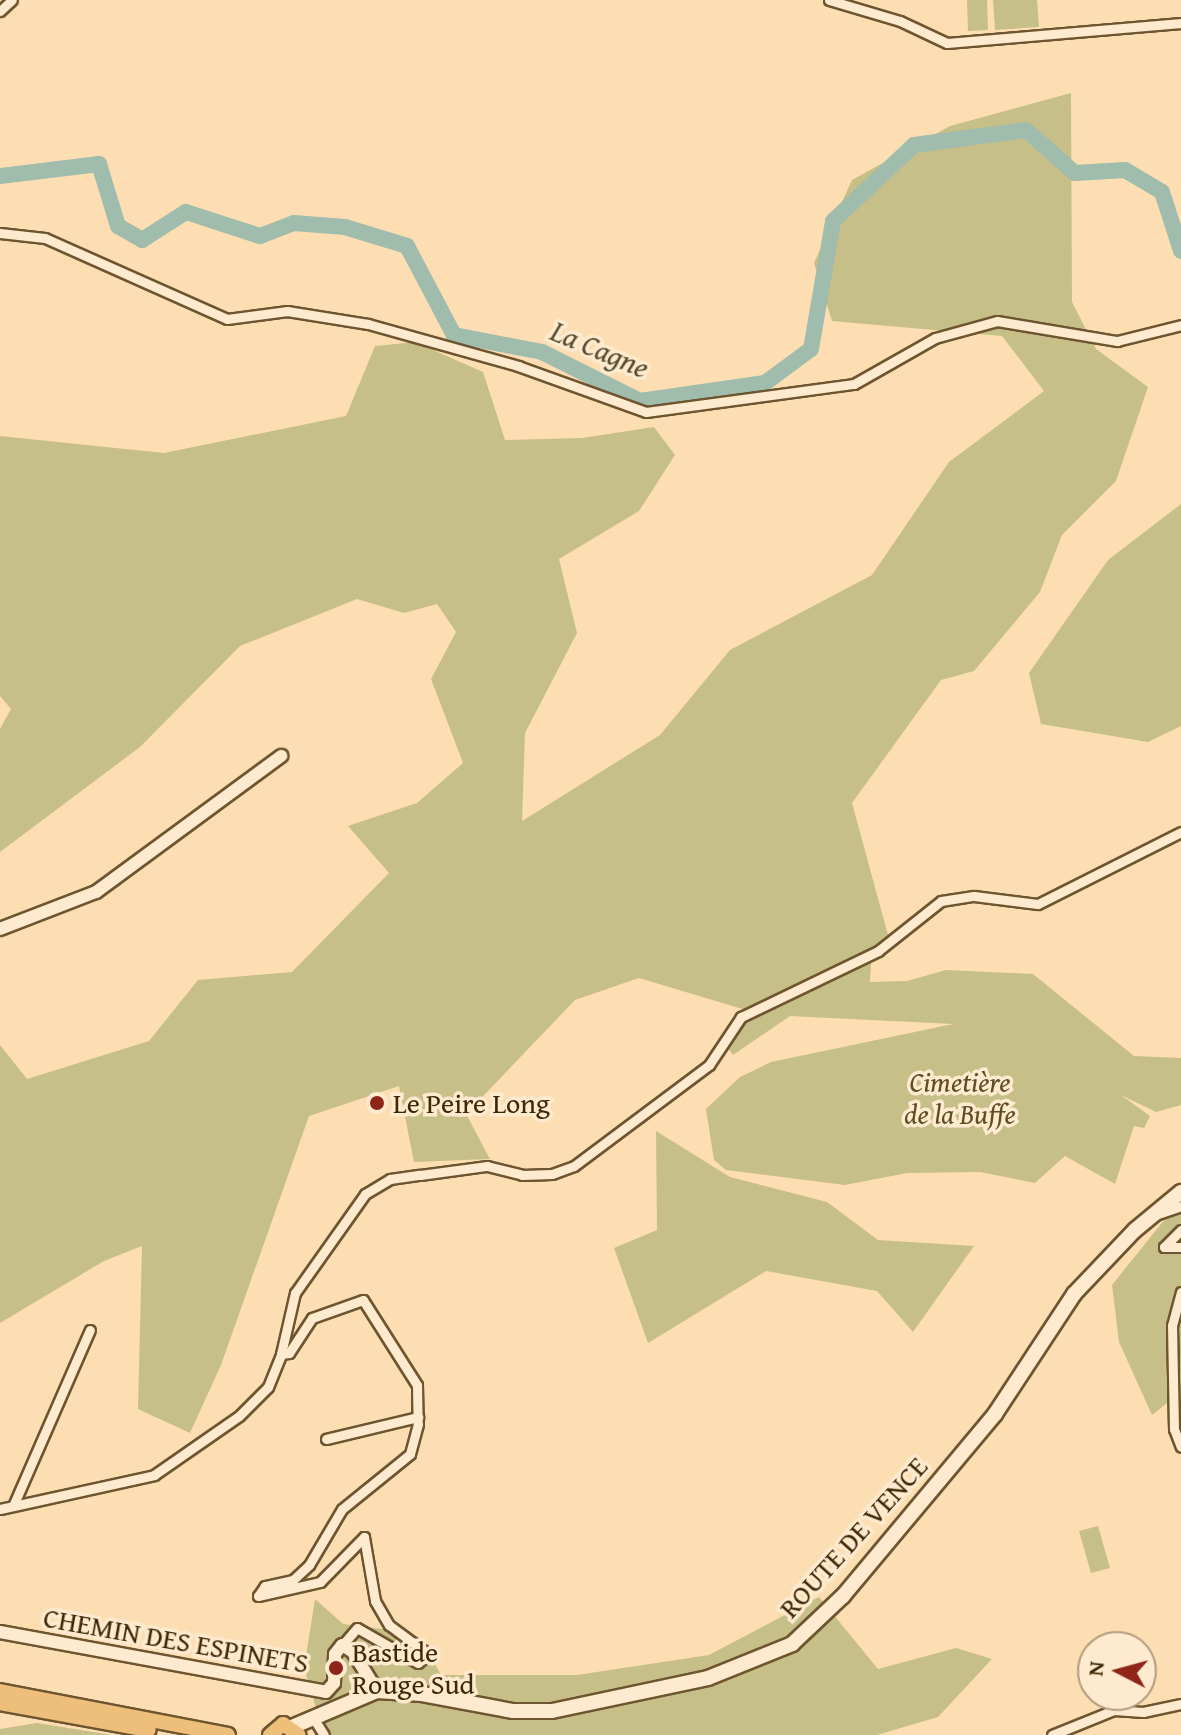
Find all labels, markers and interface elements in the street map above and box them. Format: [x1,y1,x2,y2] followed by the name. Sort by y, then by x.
[546,312,654,386] water label: La Cagne
[904,1065,1016,1131] park label: Cimetière de la Buffe
[393,1086,550,1120] place label: Le Peire Long
[368,1094,386,1112] marker: Le Peire Long
[772,1450,934,1624] street label: ROUTE DE VENCE
[41,1600,311,1680] street label: CHEMIN DES ESPINETS
[1077,1631,1157,1711] north arrow
[352,1635,475,1701] place label: Bastide Rouge Sud
[327,1659,345,1677] marker: Bastide Rouge Sud
[1078,1660,1112,1678] text: N

